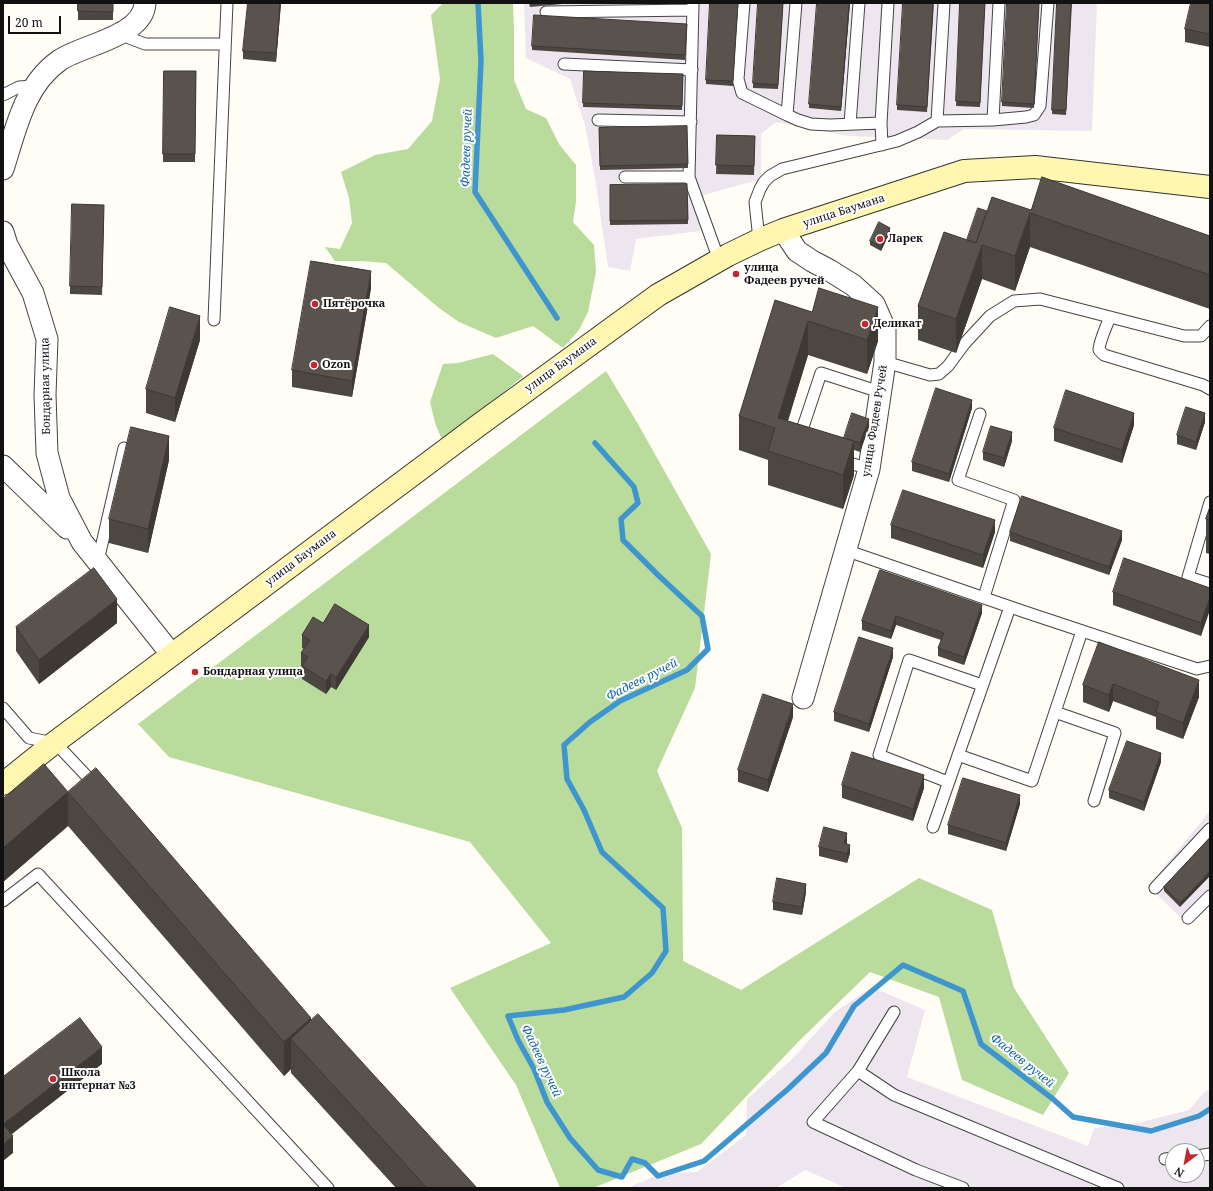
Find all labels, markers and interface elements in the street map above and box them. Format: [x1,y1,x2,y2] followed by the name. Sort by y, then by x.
[10,8,63,34] scale bar
[15,14,43,31] text: 20 m
[458,109,476,187] water label: Фадеев ручей
[801,192,887,230] street label: улица Баумана
[888,232,923,246] place label: Ларек
[875,234,885,244] marker: Ларек
[744,261,824,287] place label: улица Фадеев ручей
[731,269,741,279] marker: улица Фадеев ручей
[323,297,385,311] place label: Пятёрочка
[310,299,320,309] marker: Пятёрочка
[873,317,921,331] place label: Деликат
[860,319,870,329] marker: Деликат
[523,335,599,395] street label: улица Баумана
[39,337,53,435] street label: Бондарная улица
[322,358,351,372] place label: Ozon
[309,360,319,370] marker: Ozon
[860,364,890,478] street label: улица Фадеев Ручей
[263,527,339,589] street label: улица Баумана
[604,656,680,704] water label: Фадеев ручей
[203,665,303,679] place label: Бондарная улица
[190,667,200,677] marker: Бондарная улица
[518,1022,564,1100] water label: Фадеев ручей
[987,1031,1057,1091] water label: Фадеев ручей
[61,1066,136,1092] place label: Школа интернат №3
[48,1074,58,1084] marker: Школа интернат №3
[1165,1143,1205,1183] north arrow
[1171,1164,1187,1181] text: N

